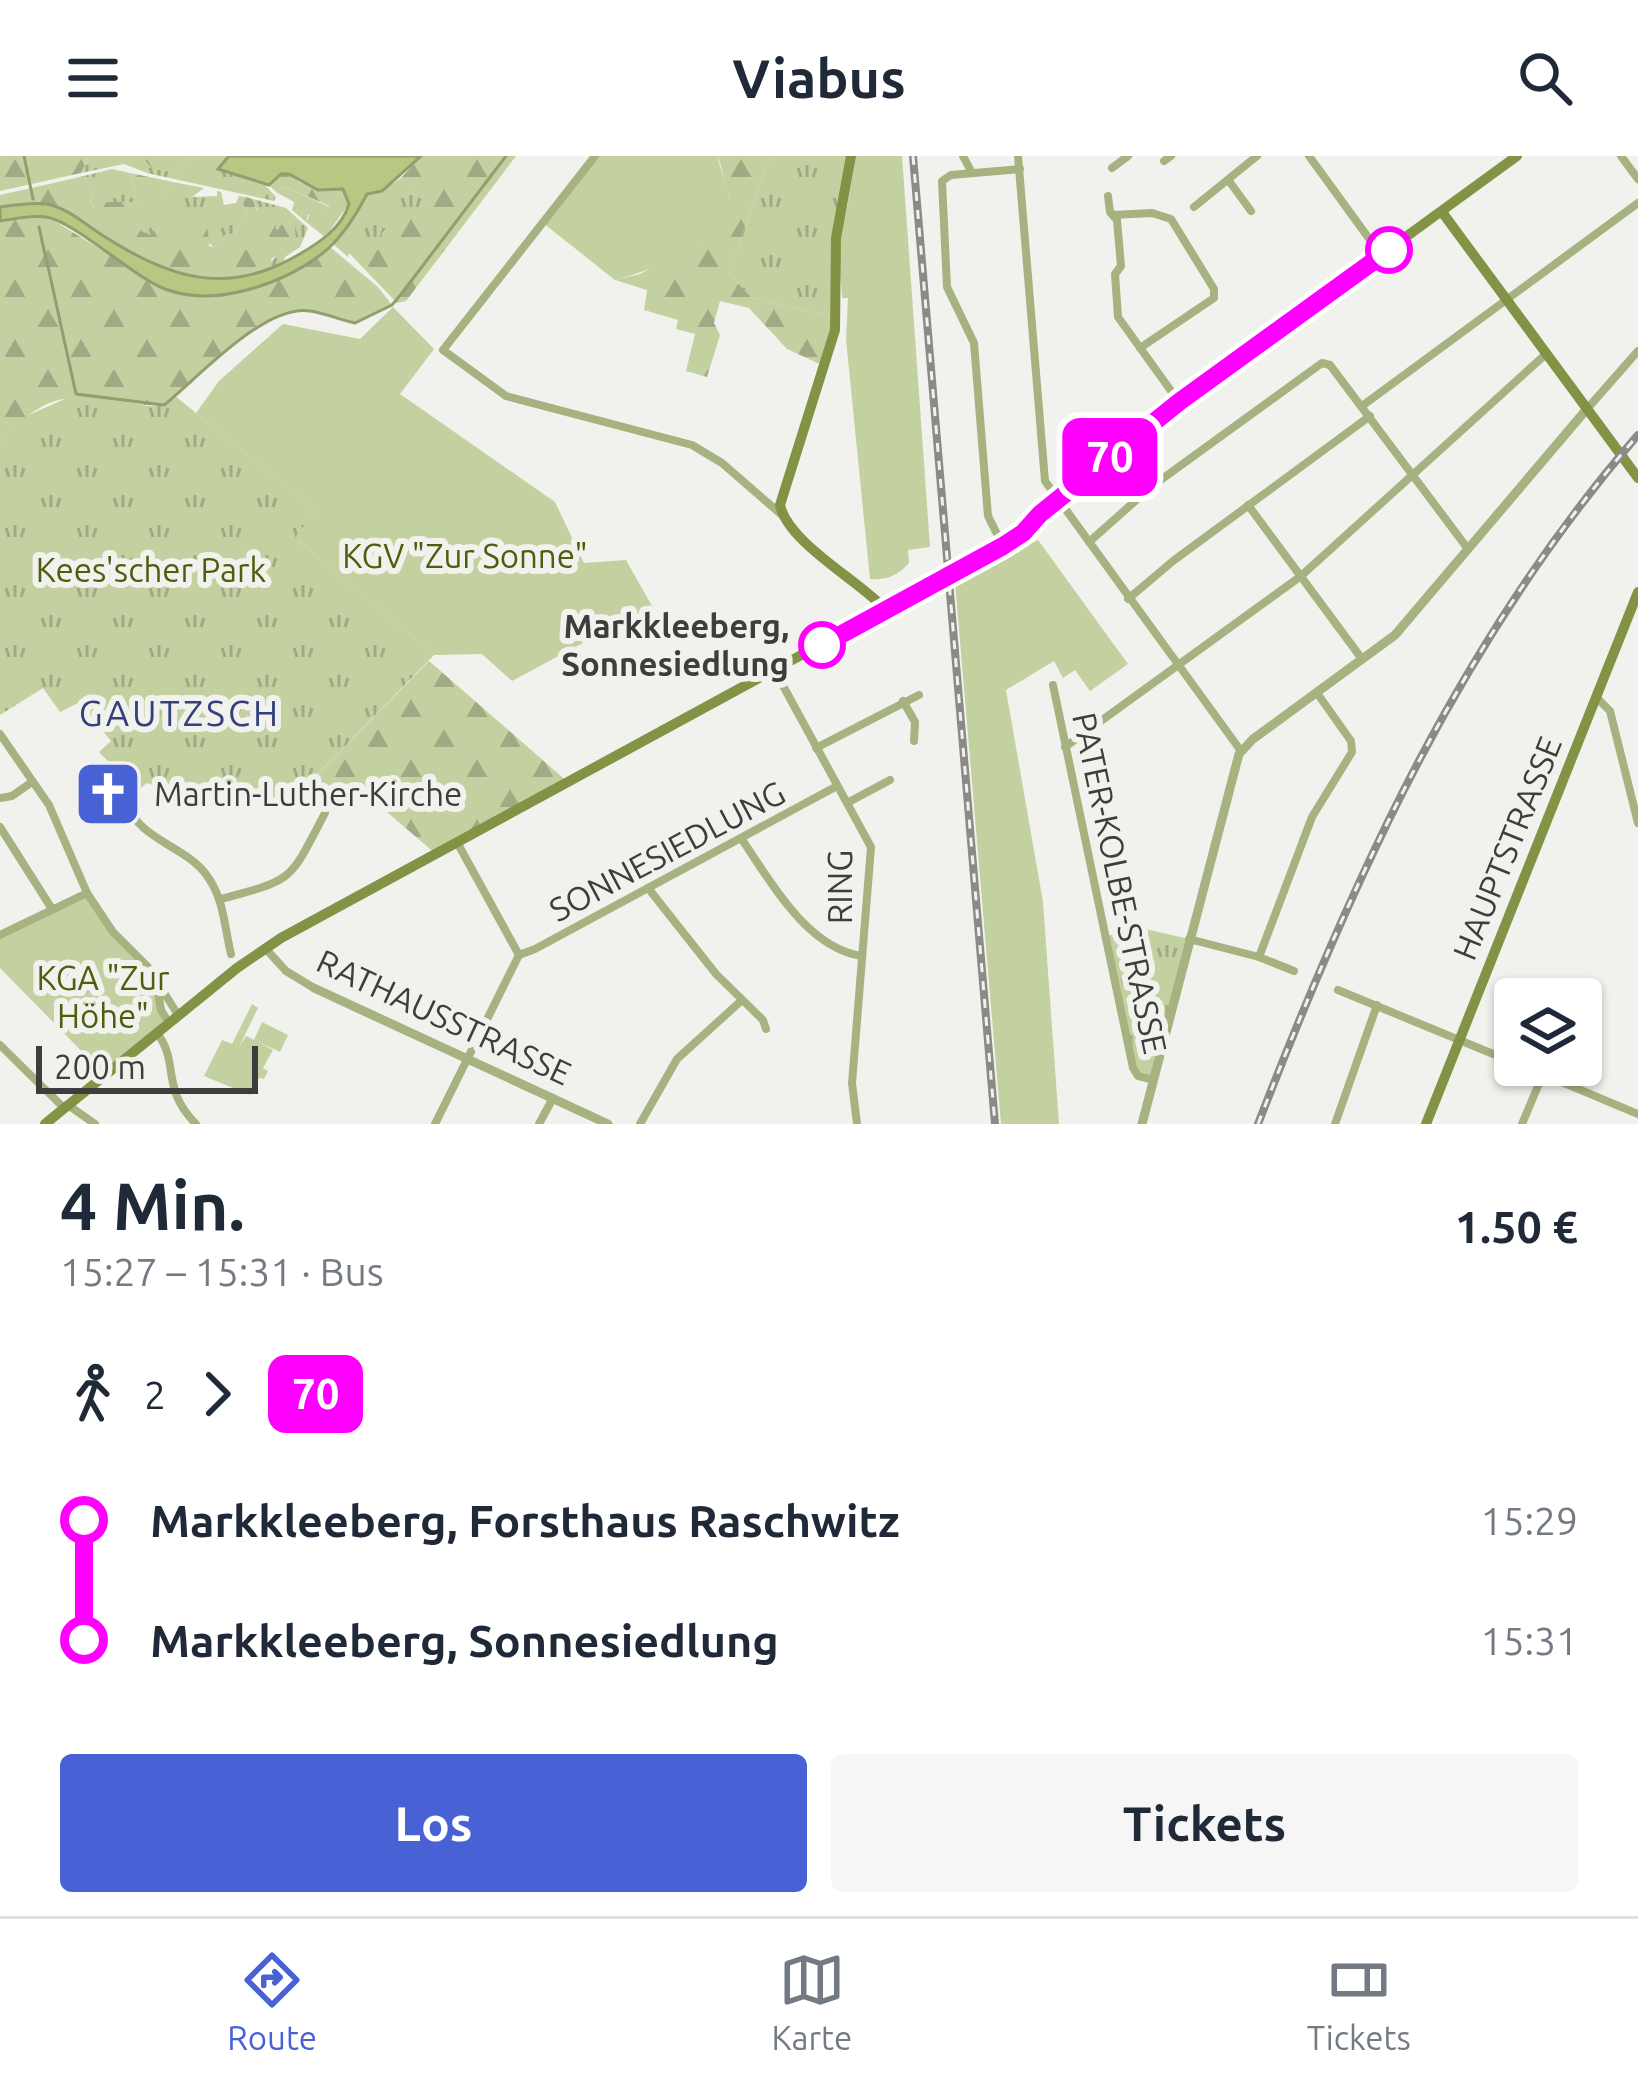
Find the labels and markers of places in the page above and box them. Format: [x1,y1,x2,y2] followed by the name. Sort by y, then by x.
[1367,228,1411,272] unlabelled marker
[561,607,789,682] place label: Markkleeberg, Sonnesiedlung
[800,623,844,667] marker: Markkleeberg, Sonnesiedlung
[73,759,143,829] church icon: Martin-Luther-Kirche
[154,775,462,812] place label: Martin-Luther-Kirche

